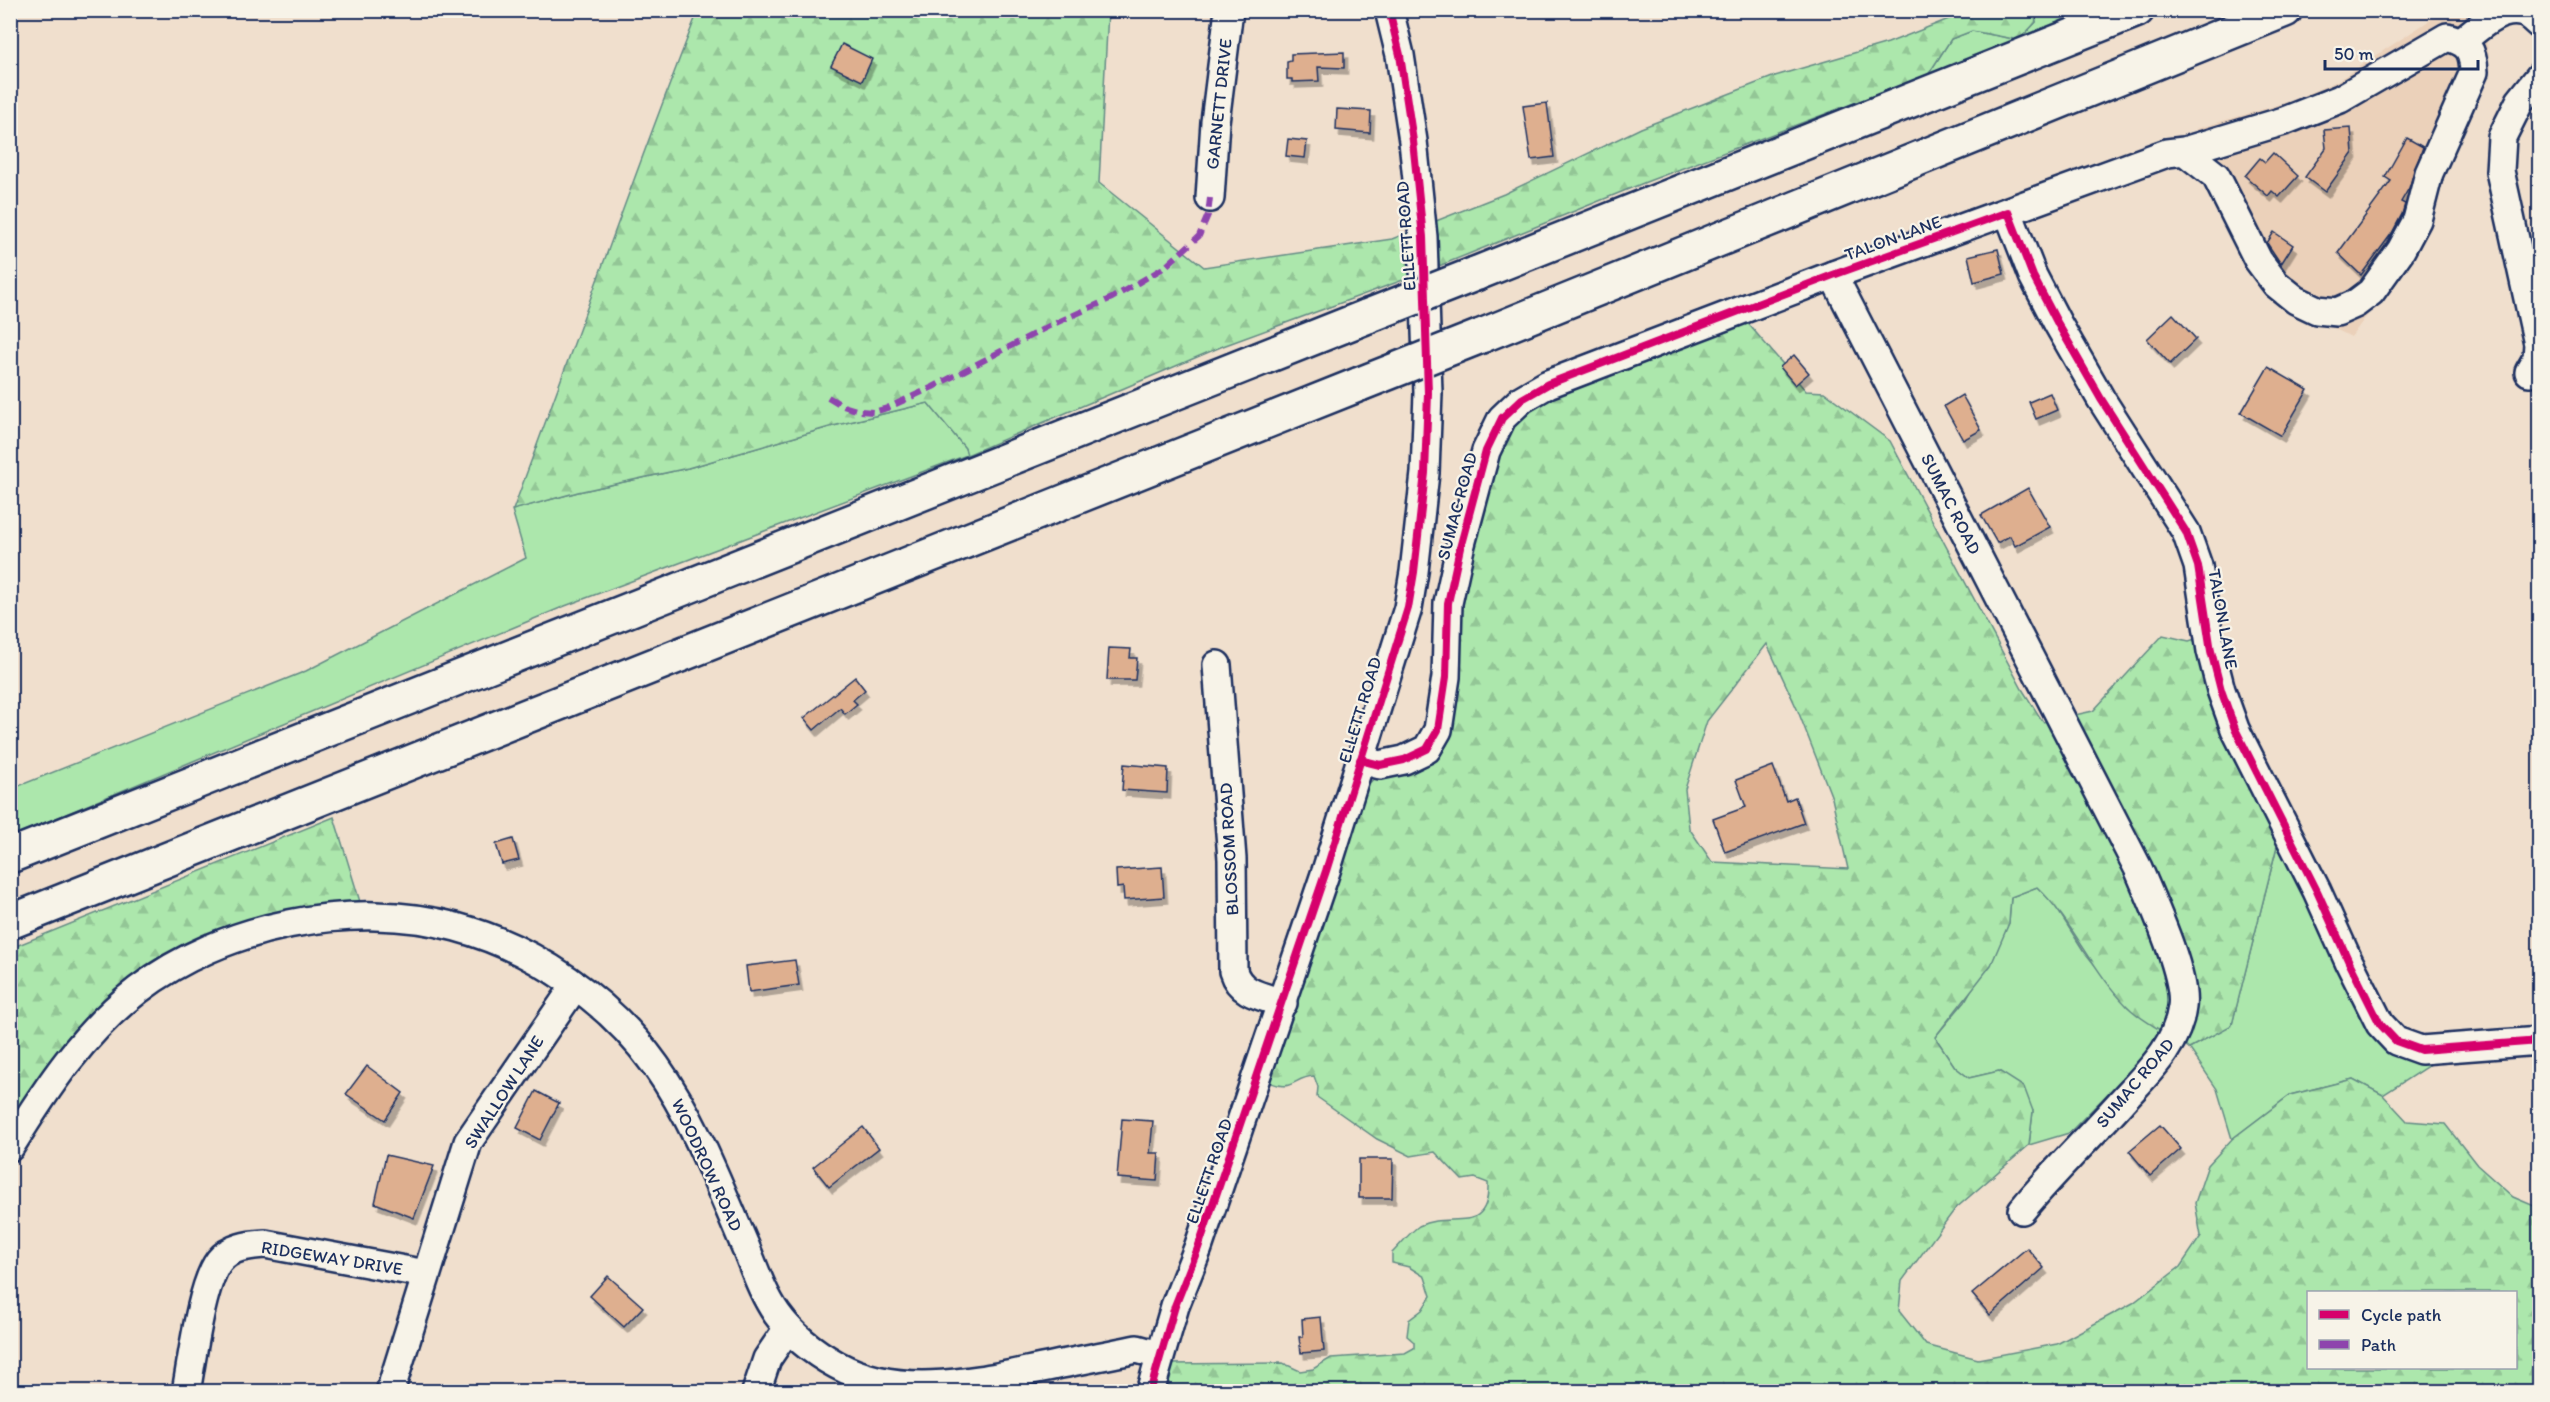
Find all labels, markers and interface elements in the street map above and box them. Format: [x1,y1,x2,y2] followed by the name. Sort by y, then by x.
[2325,33,2478,71] scale bar
[1201,37,1237,171] street label: GARNETT DRIVE
[2334,43,2374,65] text: 50 m
[1391,180,1421,292] street label: ELLETT ROAD
[1841,210,1945,266] street label: TALON LANE
[1432,450,1482,562] street label: SUMAC ROAD
[1916,450,1986,558] street label: SUMAC ROAD
[2203,567,2243,671] street label: TALON LANE
[1333,654,1387,766] street label: ELLETT ROAD
[1215,782,1243,916] street label: BLOSSOM ROAD
[459,1031,549,1153] street label: SWALLOW LANE
[2091,1034,2179,1132] street label: SUMAC ROAD
[667,1095,747,1235] street label: WOODROW ROAD
[1181,1115,1237,1227] street label: ELLETT ROAD
[260,1236,404,1280] street label: RIDGEWAY DRIVE
[2307,1291,2517,1369] legend
[2361,1304,2442,1326] text: Cycle path
[2361,1334,2396,1356] text: Path

